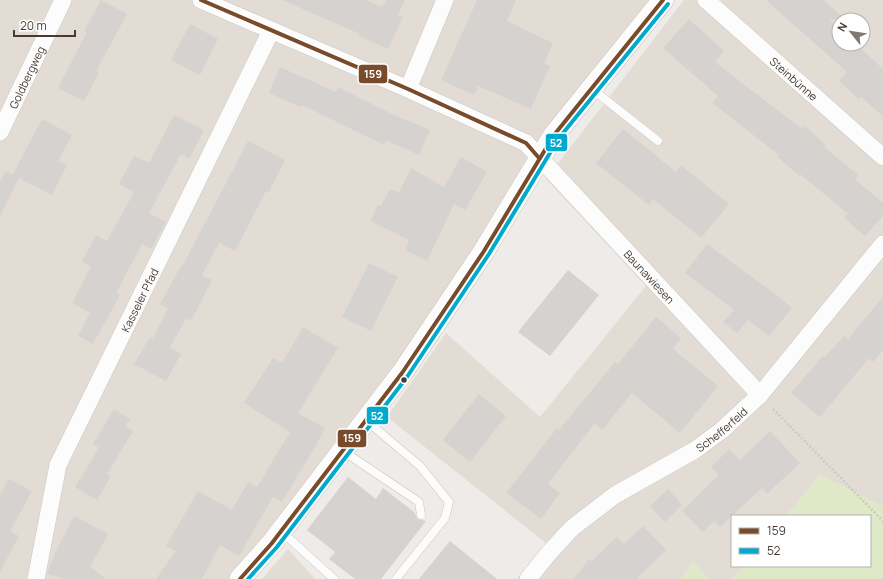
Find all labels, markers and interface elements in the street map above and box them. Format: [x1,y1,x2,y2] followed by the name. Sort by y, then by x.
[14,12,75,38] scale bar
[831,12,871,52] north arrow
[20,17,47,34] text: 20 m
[833,19,850,34] text: N
[5,43,48,111] street label: Goldbergweg
[767,53,822,104] street label: Steinbünne
[358,64,388,84] line badge: 159
[364,66,382,81] text: 159
[545,133,568,152] line badge: 52
[550,135,562,150] text: 52
[621,246,678,306] street label: Baunawiesen
[117,265,161,334] street label: Kasseler Pfad
[399,375,409,385] unlabelled marker
[692,403,750,455] street label: Schefferfeld
[366,406,389,425] line badge: 52
[371,408,383,423] text: 52
[337,429,367,448] line badge: 159
[343,430,361,445] text: 159
[731,515,871,567] legend
[767,522,786,539] text: 159
[767,542,781,559] text: 52

